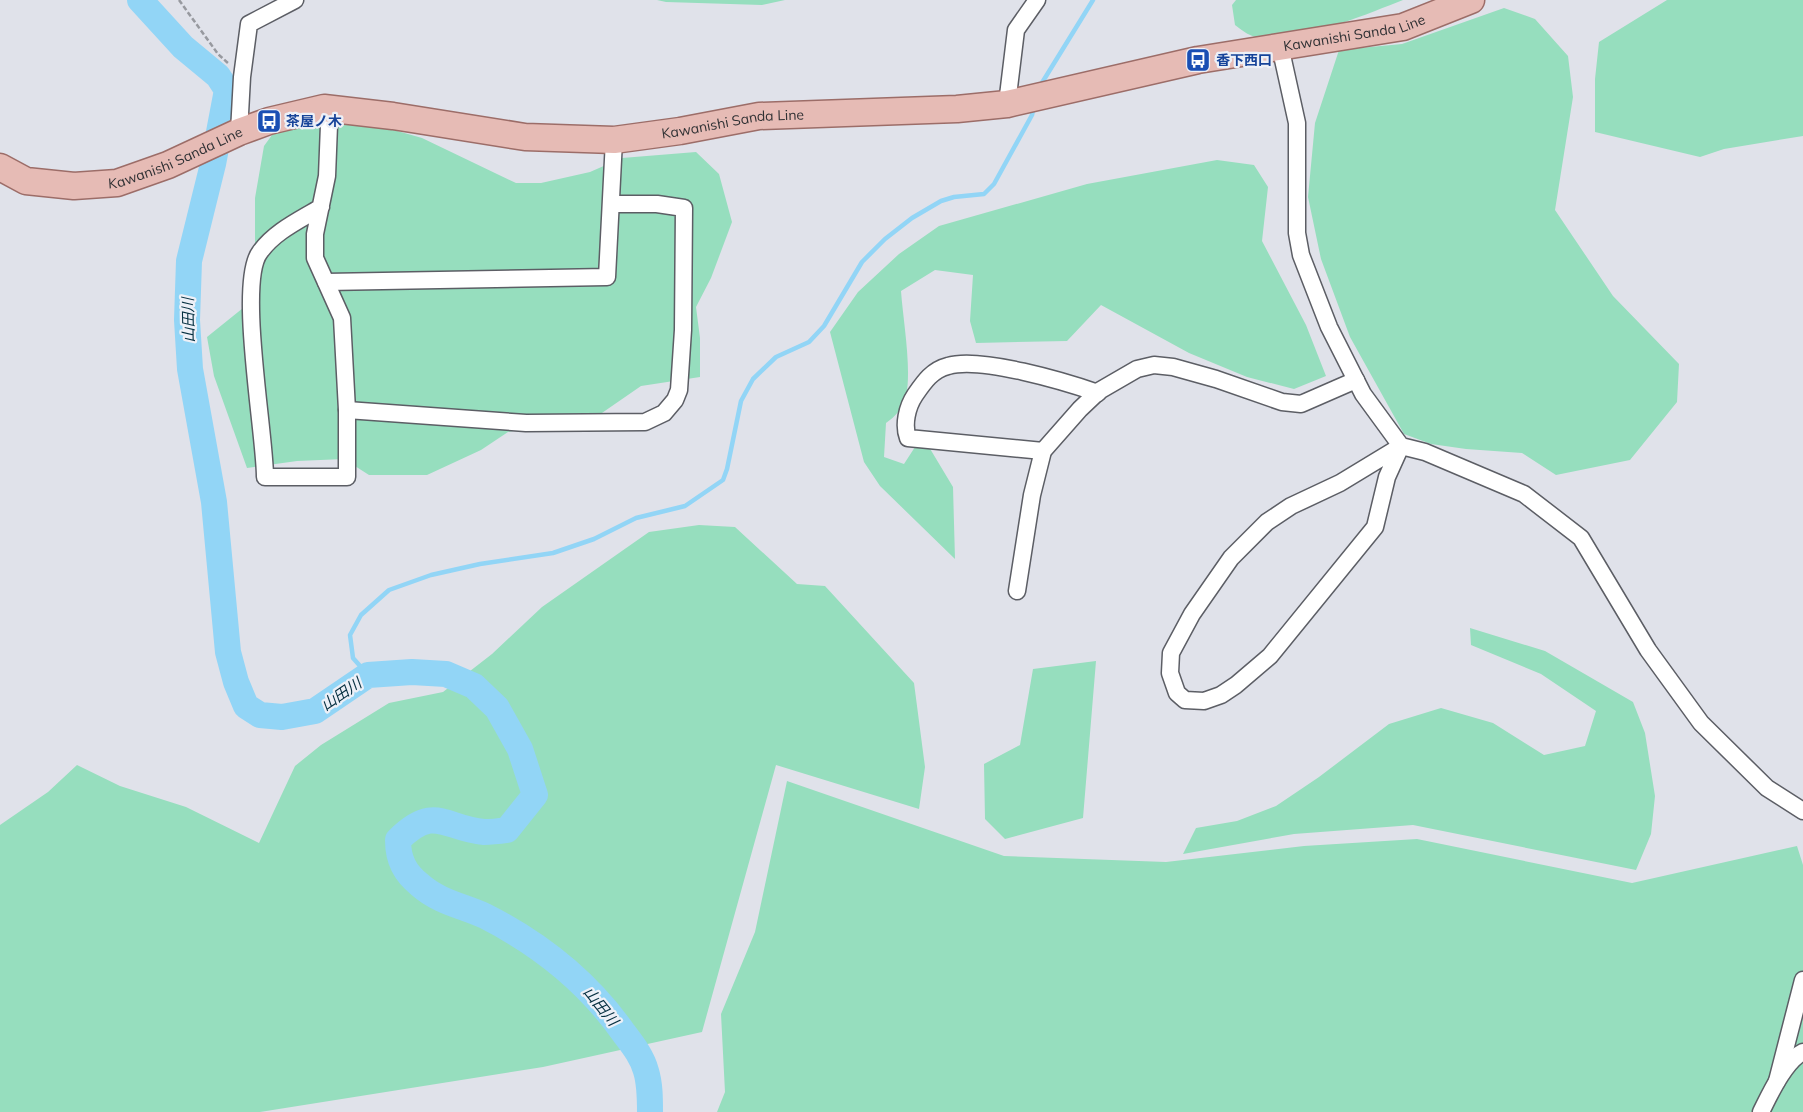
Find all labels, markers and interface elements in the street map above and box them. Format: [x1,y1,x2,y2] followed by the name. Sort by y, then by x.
[1282,10,1428,55] street label: Kawanishi Sanda Line
[1185,47,1211,73] bus stop icon: 香下西口
[1216,51,1272,69] place label: 香下西口
[660,105,804,142] street label: Kawanishi Sanda Line
[256,108,282,134] bus stop icon: 茶屋ノ木
[286,112,342,130] place label: 茶屋ノ木
[107,123,245,193] street label: Kawanishi Sanda Line
[178,295,198,343] water label: 山田川
[317,672,367,714] water label: 山田川
[579,983,624,1031] water label: 山田川

